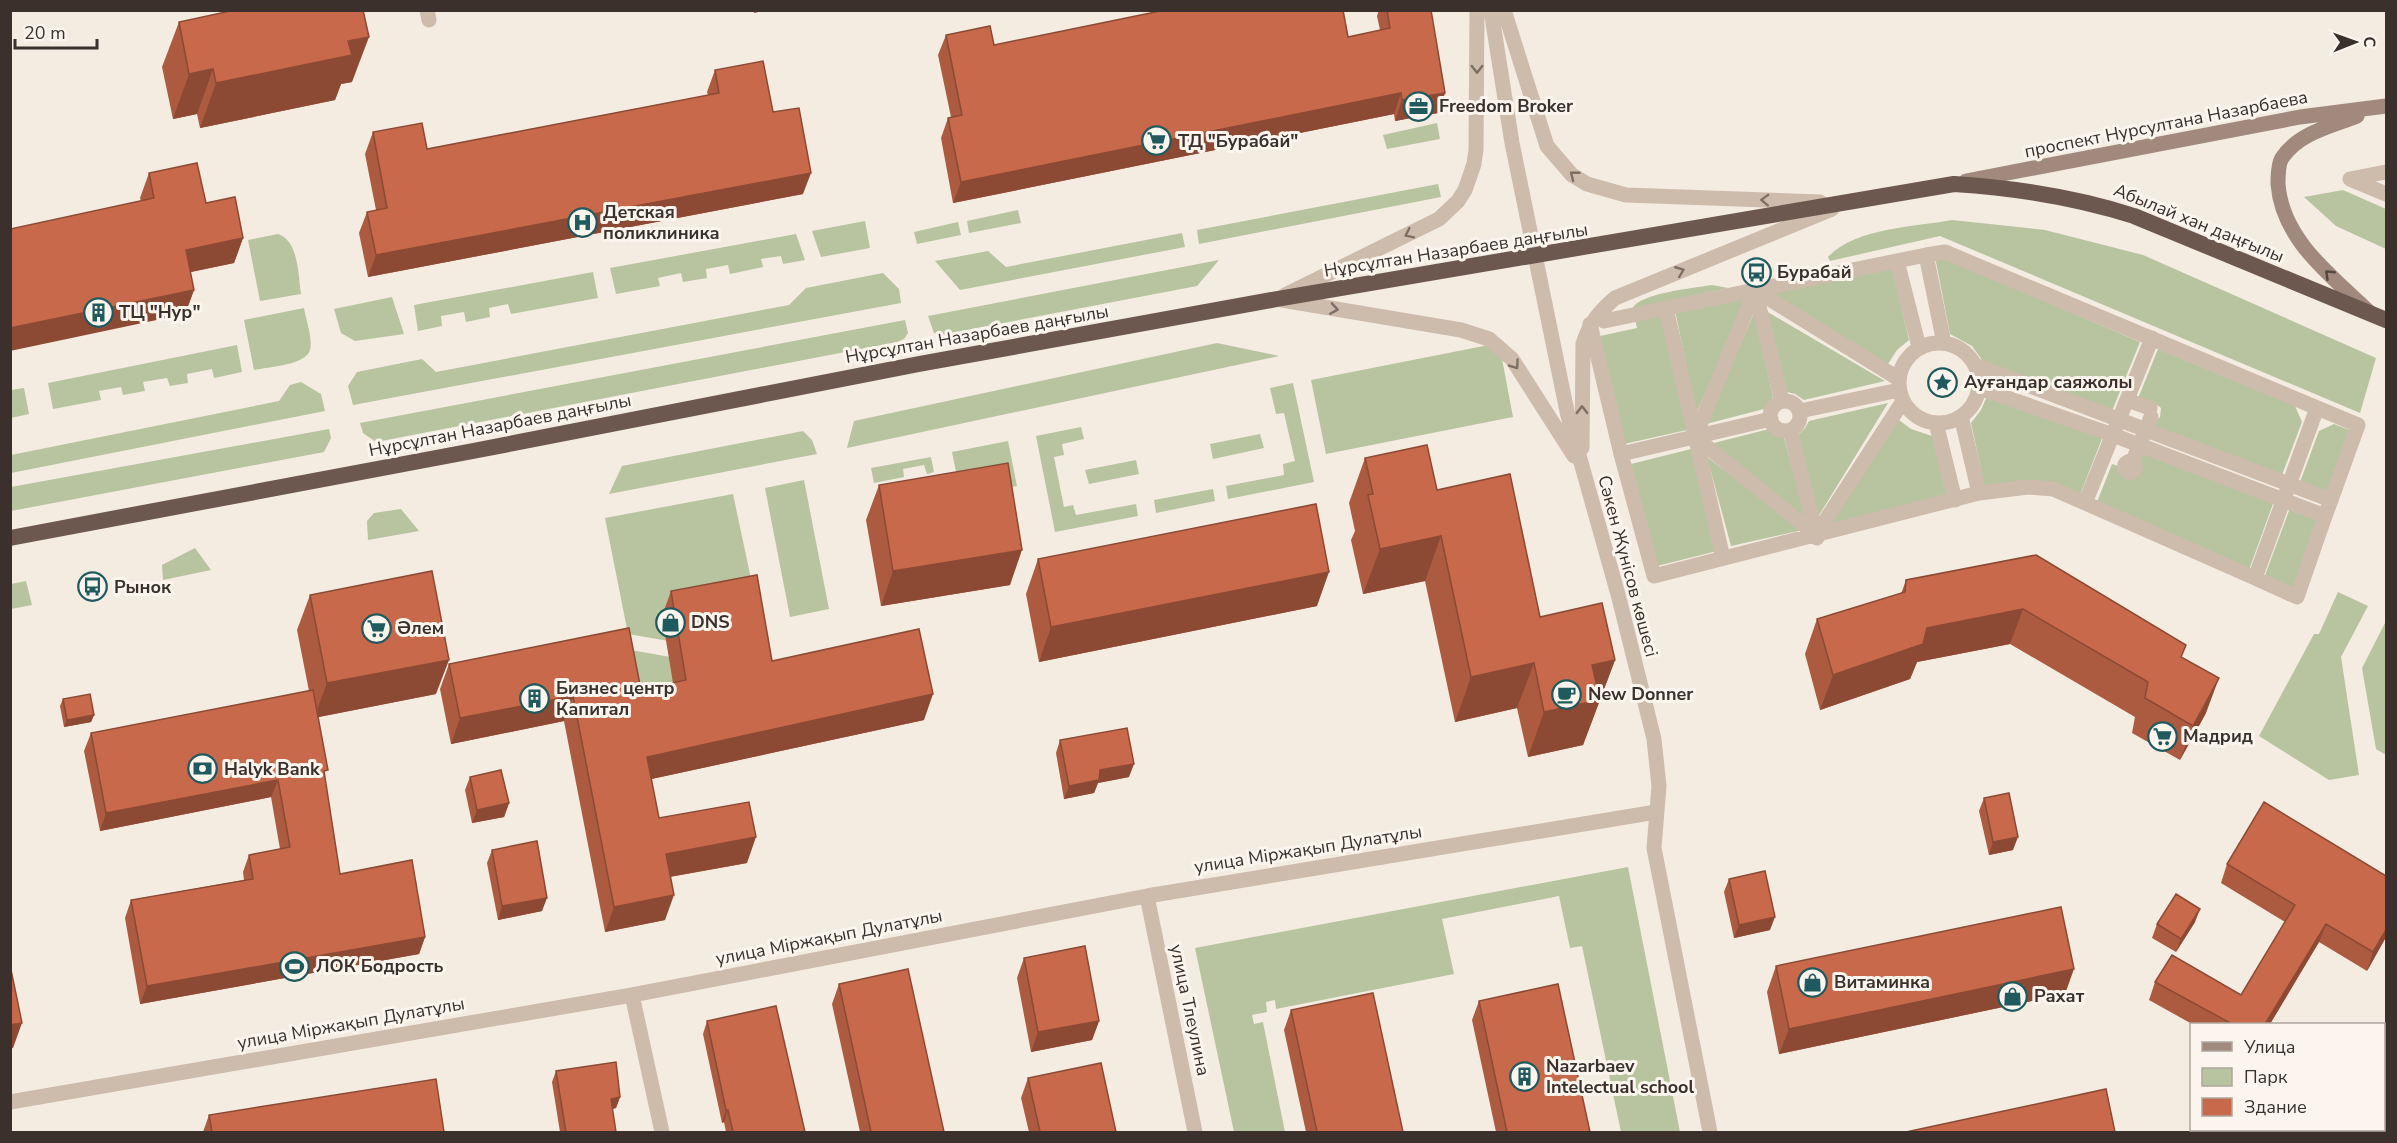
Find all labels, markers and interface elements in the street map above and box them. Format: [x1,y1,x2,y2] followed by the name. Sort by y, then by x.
[15,12,98,50] scale bar
[2325,12,2385,72] north arrow
[24,21,66,45] text: 20 m
[2358,36,2380,48] text: С
[1470,64,1483,73] one-way arrow
[2022,85,2310,163] street label: проспект Нурсултана Назарбаева
[1402,90,1434,122] office icon: Freedom Broker
[1439,94,1573,118] place label: Freedom Broker
[1141,125,1173,157] supermarket icon: ТД "Бурабай"
[1178,129,1298,153] place label: ТД "Бурабай"
[1570,171,1581,182] one-way arrow
[2110,178,2288,268] street label: Абылай хан даңғылы
[1760,194,1769,207] one-way arrow
[603,200,720,245] place label: Детская поликлиника
[566,206,598,238] hospital icon: Детская поликлиника
[1322,217,1590,283] street label: Нұрсұлтан Назарбаев даңғылы
[1405,226,1416,238] one-way arrow
[1740,256,1772,288] bus stop icon: Бурабай
[1777,260,1852,284] place label: Бурабай
[1674,266,1685,278] one-way arrow
[2325,270,2336,281] one-way arrow
[82,296,114,328] building icon: ТЦ "Нур"
[843,299,1111,369] street label: Нұрсұлтан Назарбаев даңғылы
[119,300,200,324] place label: ТЦ "Нур"
[1329,302,1339,315] one-way arrow
[1508,359,1519,370] one-way arrow
[1927,366,1959,398] place icon: Ауғандар саяжолы
[1964,370,2132,394] place label: Ауғандар саяжолы
[367,388,633,462] street label: Нұрсұлтан Назарбаев даңғылы
[1576,406,1588,415] one-way arrow
[1592,472,1664,660] street label: Сәкен Жүнісов көшесі
[77,571,109,603] bus stop icon: Рынок
[114,575,172,599] place label: Рынок
[654,606,686,638] shop icon: DNS
[691,610,730,634] place label: DNS
[360,612,392,644] supermarket icon: Әлем
[397,616,444,640] place label: Әлем
[556,676,675,721] place label: Бизнес центр Капитал
[1551,678,1583,710] cafe icon: New Donner
[519,682,551,714] building icon: Бизнес центр Капитал
[1588,682,1693,706] place label: New Donner
[2146,720,2178,752] supermarket icon: Мадрид
[2183,724,2253,748] place label: Мадрид
[187,753,219,785] bank icon: Halyk Bank
[224,757,320,781] place label: Halyk Bank
[1192,819,1424,879] street label: улица Міржақып Дулатұлы
[714,903,944,971] street label: улица Міржақып Дулатұлы
[1164,942,1216,1078] street label: улица Тлеулина
[279,950,311,982] sports icon: ЛОК Бодрость
[316,954,443,978] place label: ЛОК Бодрость
[1797,966,1829,998] shop icon: Витаминка
[1834,970,1930,994] place label: Витаминка
[1997,980,2029,1012] shop icon: Рахат
[2034,984,2085,1008] place label: Рахат
[235,991,467,1055] street label: улица Міржақып Дулатұлы
[2190,1023,2385,1131] legend
[2243,1035,2295,1059] text: Улица
[1546,1054,1694,1099] place label: Nazarbaev Intelectual school
[1509,1060,1541,1092] building icon: Nazarbaev Intelectual school
[2244,1065,2288,1089] text: Парк
[2244,1095,2307,1119] text: Здание

